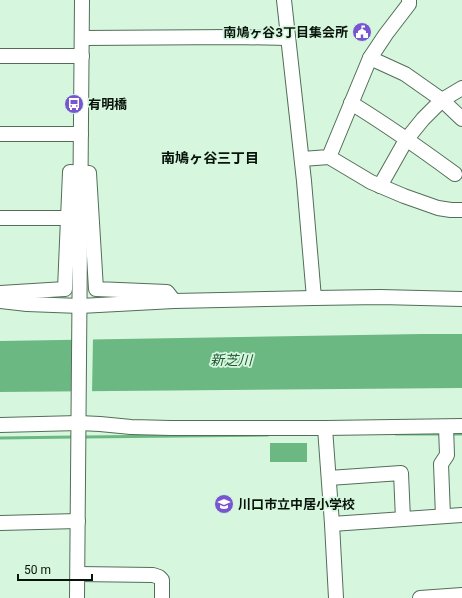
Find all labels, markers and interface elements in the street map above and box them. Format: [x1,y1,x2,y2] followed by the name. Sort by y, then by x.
[351,21,373,43] public building icon: 南鳩ヶ谷3丁目集会所
[224,25,348,40] place label: 南鳩ヶ谷3丁目集会所
[63,93,85,115] bus stop icon: 有明橋
[88,97,127,112] place label: 有明橋
[161,150,259,166] district label: 南鳩ヶ谷三丁目
[210,352,254,368] water label: 新芝川
[213,493,235,515] school or university icon: 川口市立中居小学校
[238,497,355,512] place label: 川口市立中居小学校
[18,556,92,582] scale bar
[24,563,51,577] text: 50 m

